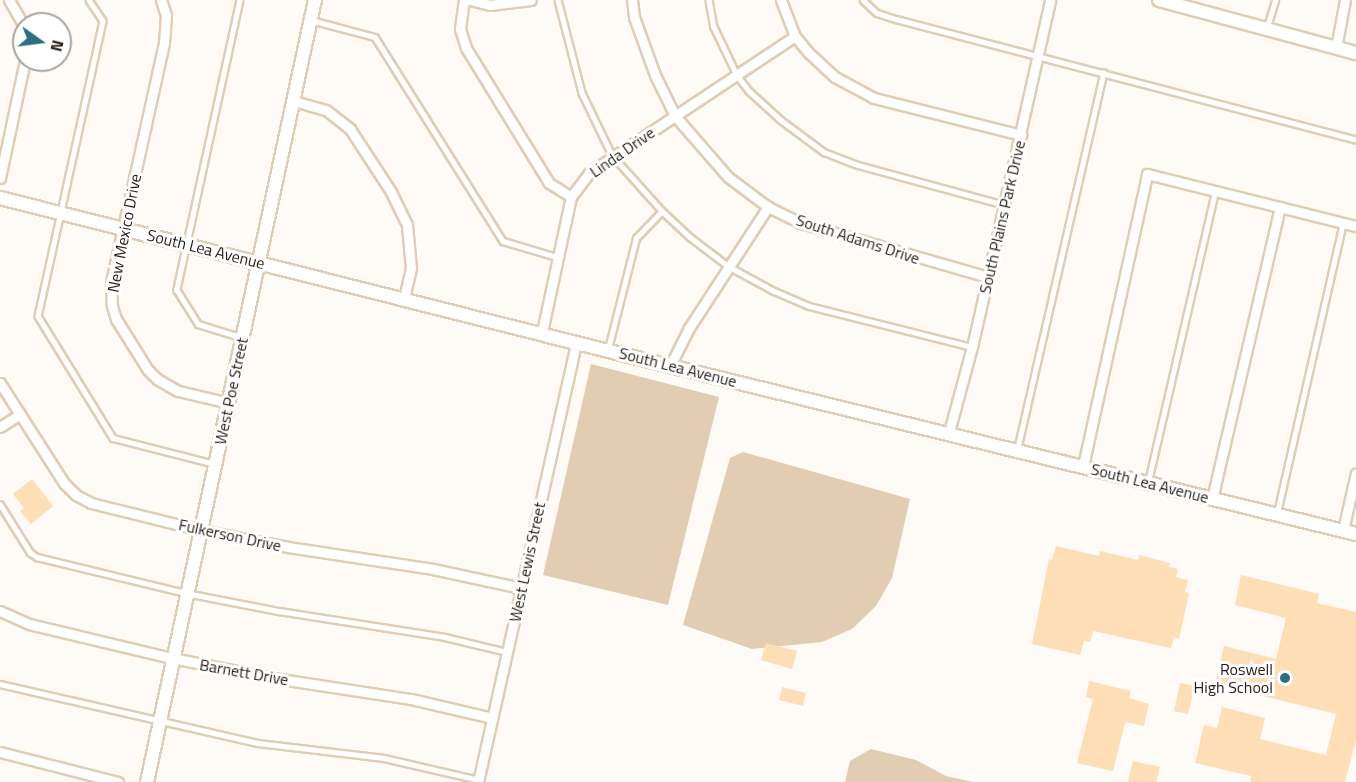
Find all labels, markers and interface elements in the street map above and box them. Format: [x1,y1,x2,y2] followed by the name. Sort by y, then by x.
[12,12,72,72] north arrow
[45,38,71,54] text: N
[586,123,658,181] street label: Linda Drive
[975,138,1029,296] street label: South Plains Park Drive
[103,172,145,294] street label: New Mexico Drive
[794,210,922,268] street label: South Adams Drive
[145,225,267,273] street label: South Lea Avenue
[210,336,252,446] street label: West Poe Street
[617,343,739,391] street label: South Lea Avenue
[1089,459,1211,507] street label: South Lea Avenue
[505,500,549,624] street label: West Lewis Street
[177,515,283,555] street label: Fulkerson Drive
[198,655,290,689] street label: Barnett Drive
[1194,659,1273,697] place label: Roswell High School
[1278,671,1292,685] marker: Roswell High School

